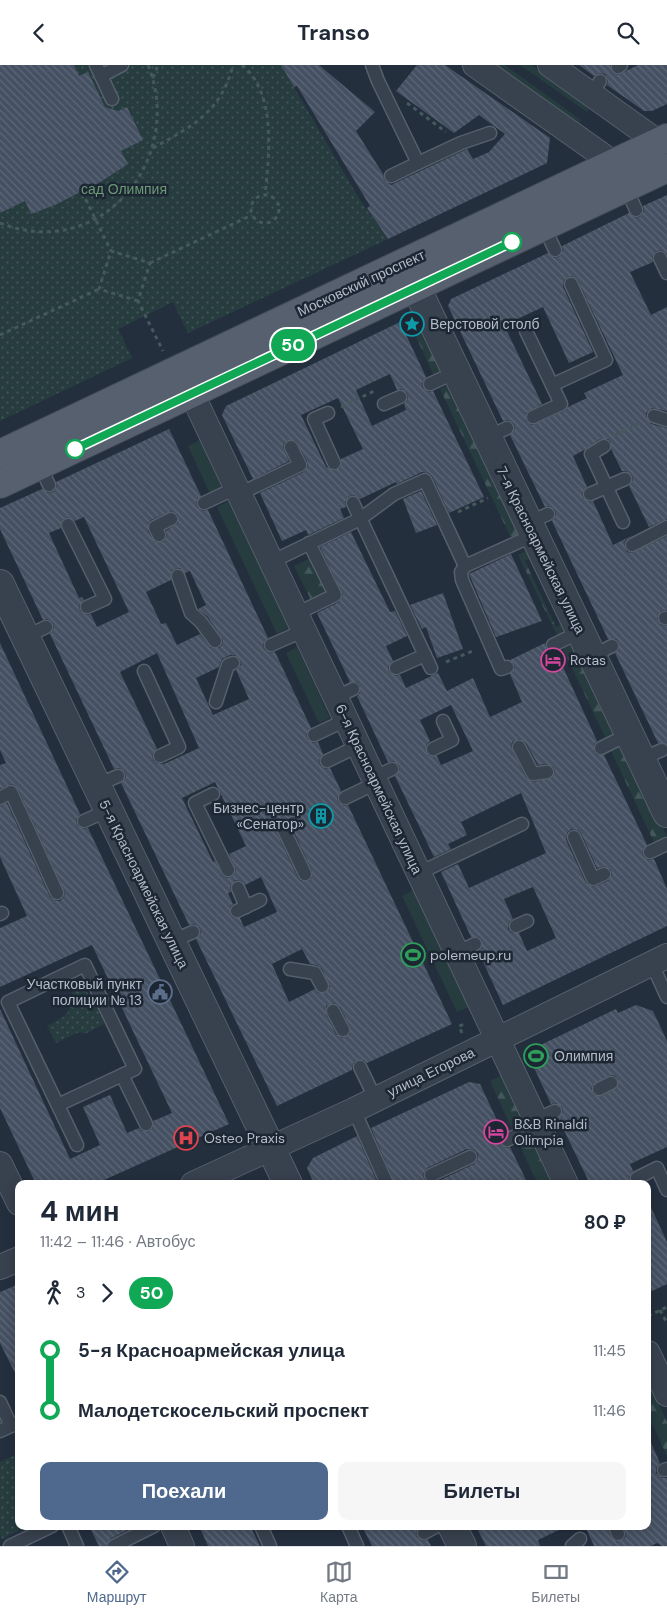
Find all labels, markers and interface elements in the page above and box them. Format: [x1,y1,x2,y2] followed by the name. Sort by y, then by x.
[297,18,370,47] text: Transo
[25,19,53,47] icon: back
[614,19,642,47] icon: search
[81,180,167,198] park label: сад Олимпия
[502,232,522,252] unlabelled marker
[294,245,428,320] street label: Московский проспект
[399,311,425,337] place icon: Верстовой столб
[430,315,539,333] place label: Верстовой столб
[270,329,316,361] line badge: 50
[281,333,305,357] text: 50
[65,439,85,459] unlabelled marker
[493,463,589,637] street label: 7-я Красноармейская улица
[540,647,566,673] hotel icon: Rotas
[570,651,606,669] place label: Rotas
[332,701,426,877] street label: 6-я Красноармейская улица
[95,797,193,971] street label: 5-я Красноармейская улица
[213,799,304,833] place label: Бизнес-центр «Сенатор»
[308,803,334,829] building icon: Бизнес-центр «Сенатор»
[400,942,426,968] sports icon: polemeup.ru
[430,946,511,964] place label: polemeup.ru
[26,975,143,1009] place label: Участковый пункт полиции № 13
[147,979,173,1005] public building icon: Участковый пункт полиции № 13
[384,1043,478,1101] street label: улица Егорова
[523,1043,549,1069] sports icon: Олимпия
[554,1047,613,1065] place label: Олимпия
[514,1115,587,1149] place label: B&B Rinaldi Olimpia
[483,1119,509,1145] hotel icon: B&B Rinaldi Olimpia
[173,1125,199,1151] hospital icon: Osteo Praxis
[204,1129,285,1147] place label: Osteo Praxis
[40,1193,120,1230] text: 4 мин
[584,1210,626,1235] text: 80 ₽
[40,1231,196,1252] text: 11:42 – 11:46 · Автобус
[40,1279,68,1307] icon: walk
[93,1279,121,1307] icon: forward
[139,1281,163,1305] text: 50
[76,1282,85,1303] text: 3
[78,1338,345,1363] text: 5-я Красноармейская улица
[593,1340,626,1361] text: 11:45
[78,1398,369,1423] text: Малодетскосельский проспект
[593,1400,626,1421] text: 11:46
[40,1462,328,1520] button: Поехали
[338,1462,626,1520] button: Билеты
[87,1558,146,1606] tab: Маршрут
[320,1558,358,1606] tab: Карта
[531,1558,580,1606] tab: Билеты

